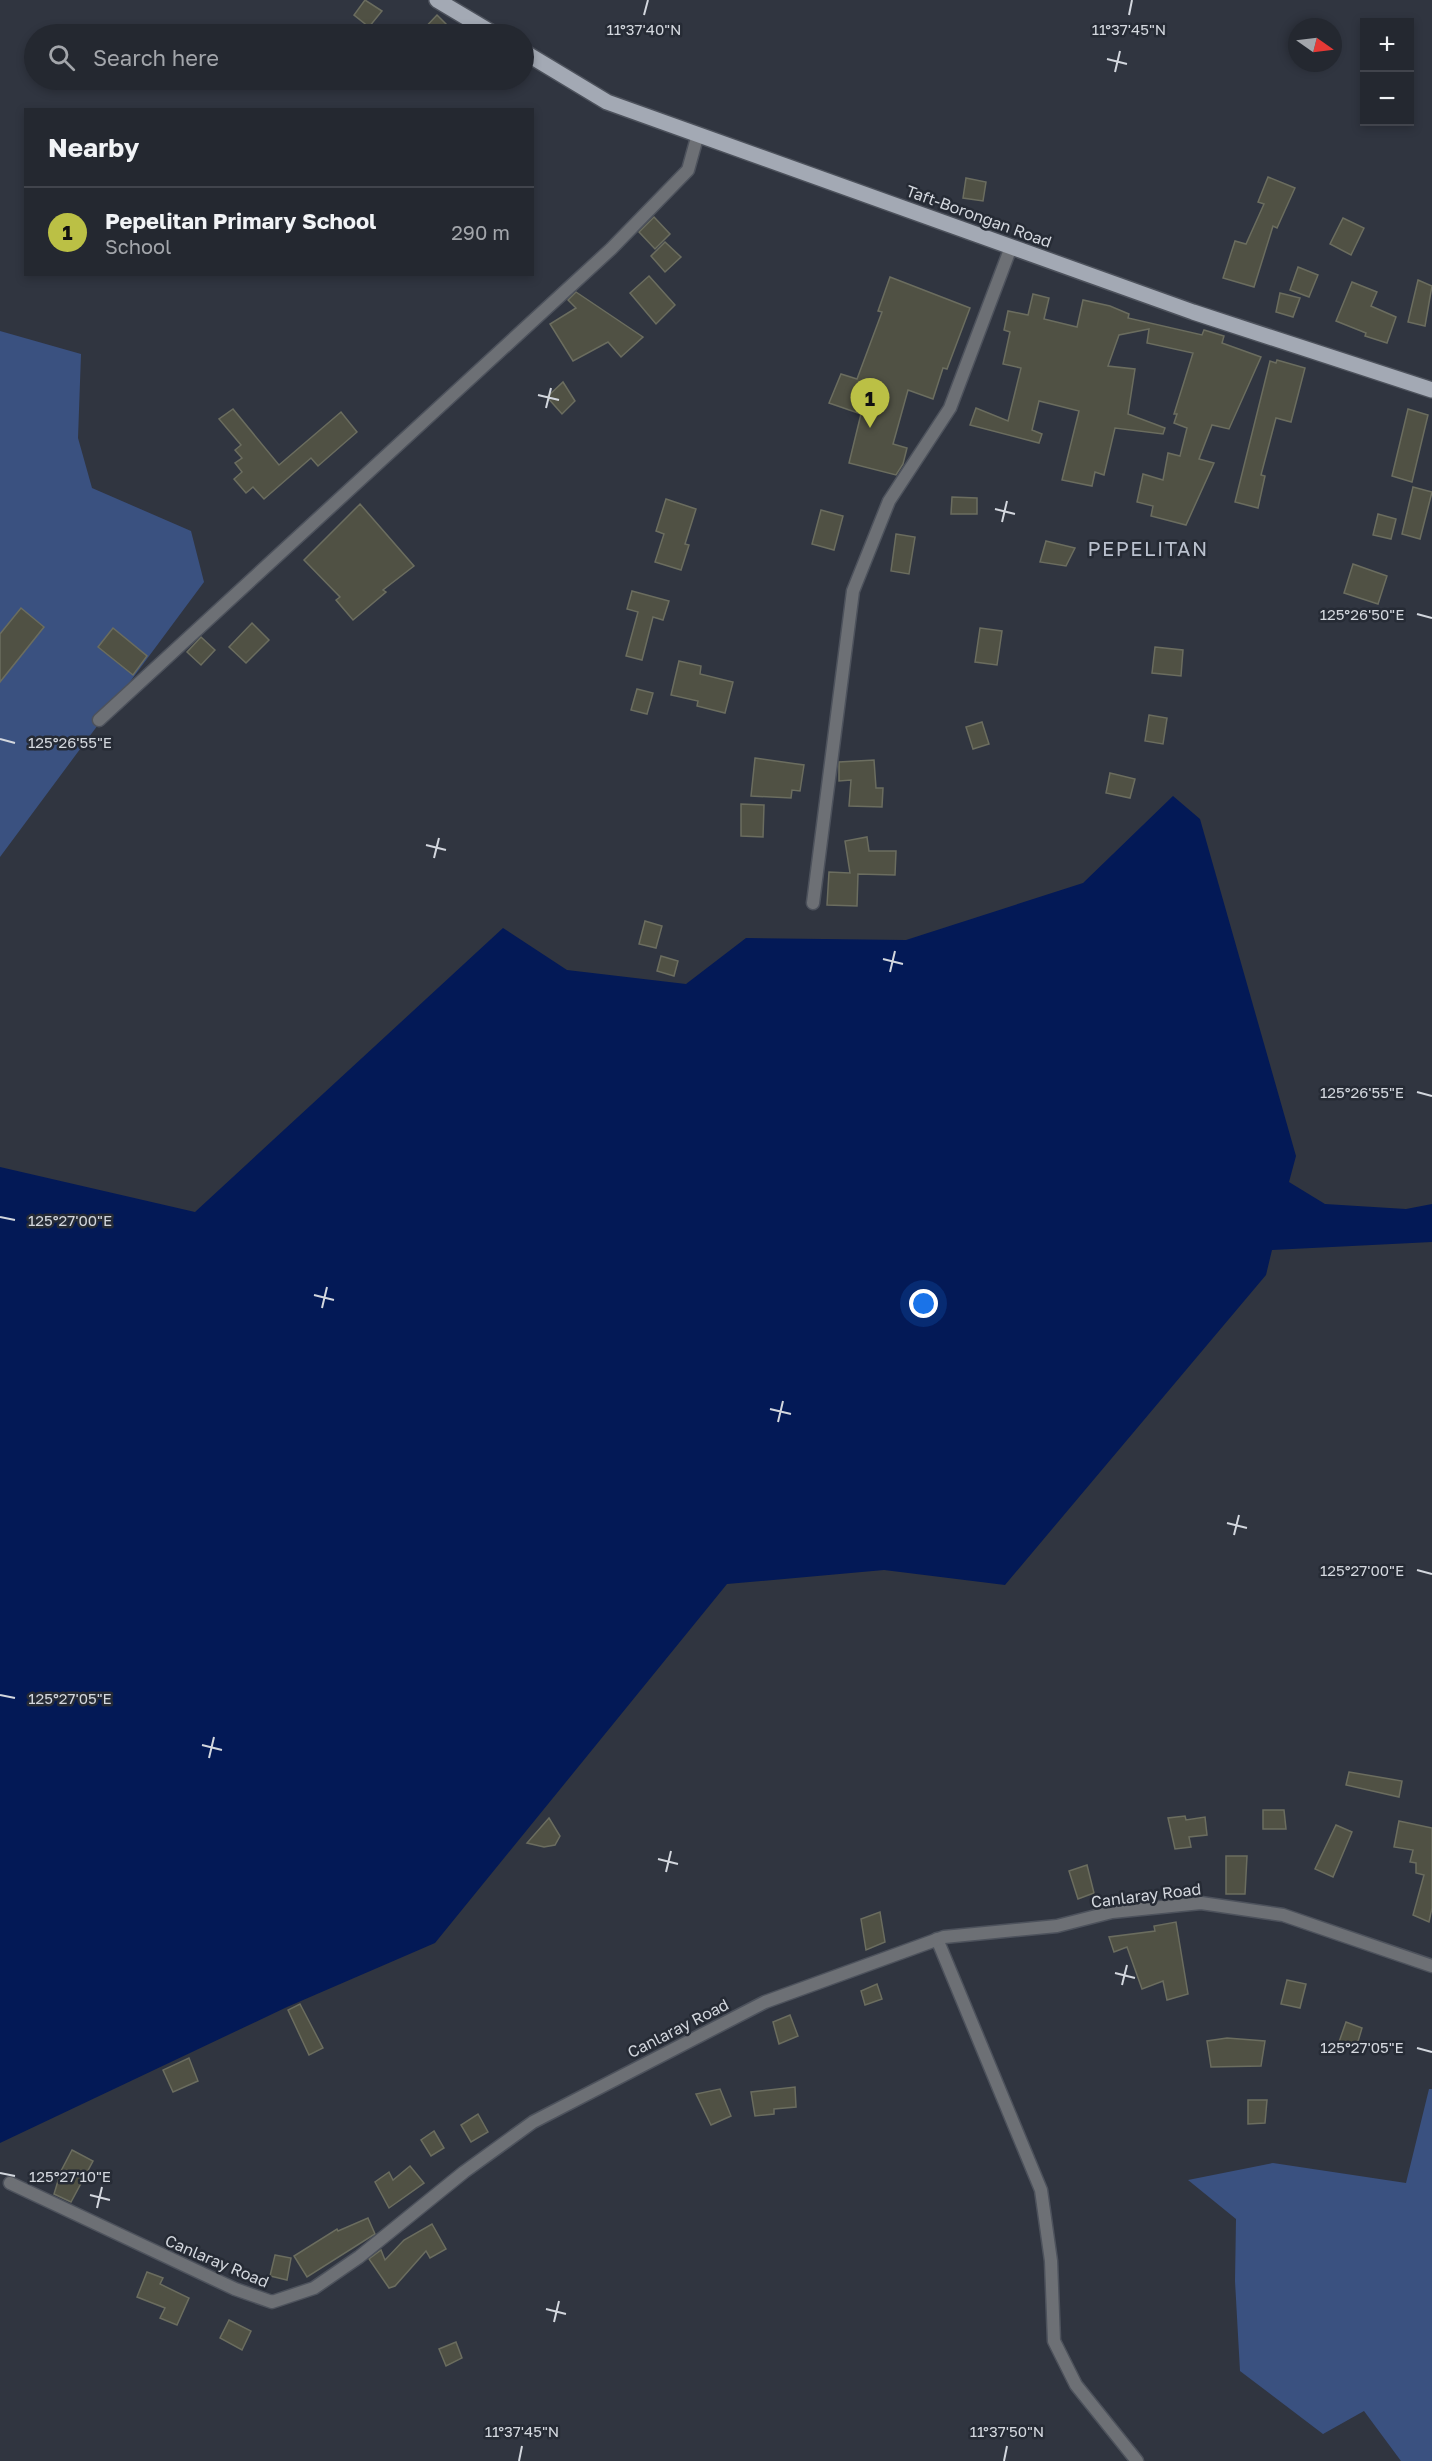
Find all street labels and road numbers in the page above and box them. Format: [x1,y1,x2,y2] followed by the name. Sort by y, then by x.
[903,180,1055,252] street label: Taft-Borongan Road
[1090,1878,1202,1912] street label: Canlaray Road
[624,1994,732,2062] street label: Canlaray Road
[162,2230,272,2292] street label: Canlaray Road

